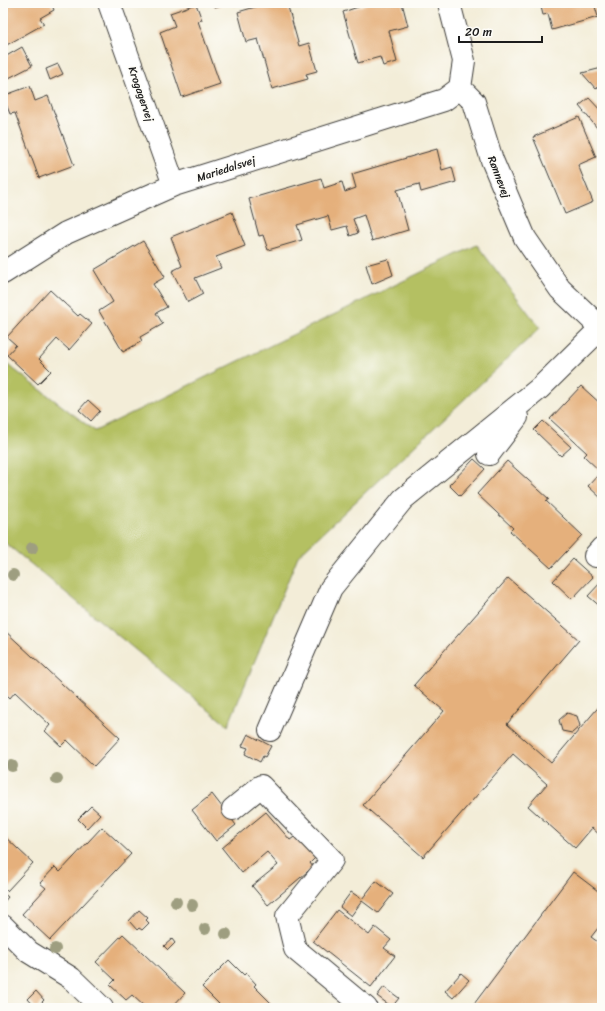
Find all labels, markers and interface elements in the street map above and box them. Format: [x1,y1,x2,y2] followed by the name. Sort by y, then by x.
[459,18,542,44] scale bar
[465,21,492,43] text: 20 m
[123,64,160,125] street label: Krogagervej
[194,150,259,187] street label: Mariedalsvej
[482,153,516,201] street label: Rønnevej

